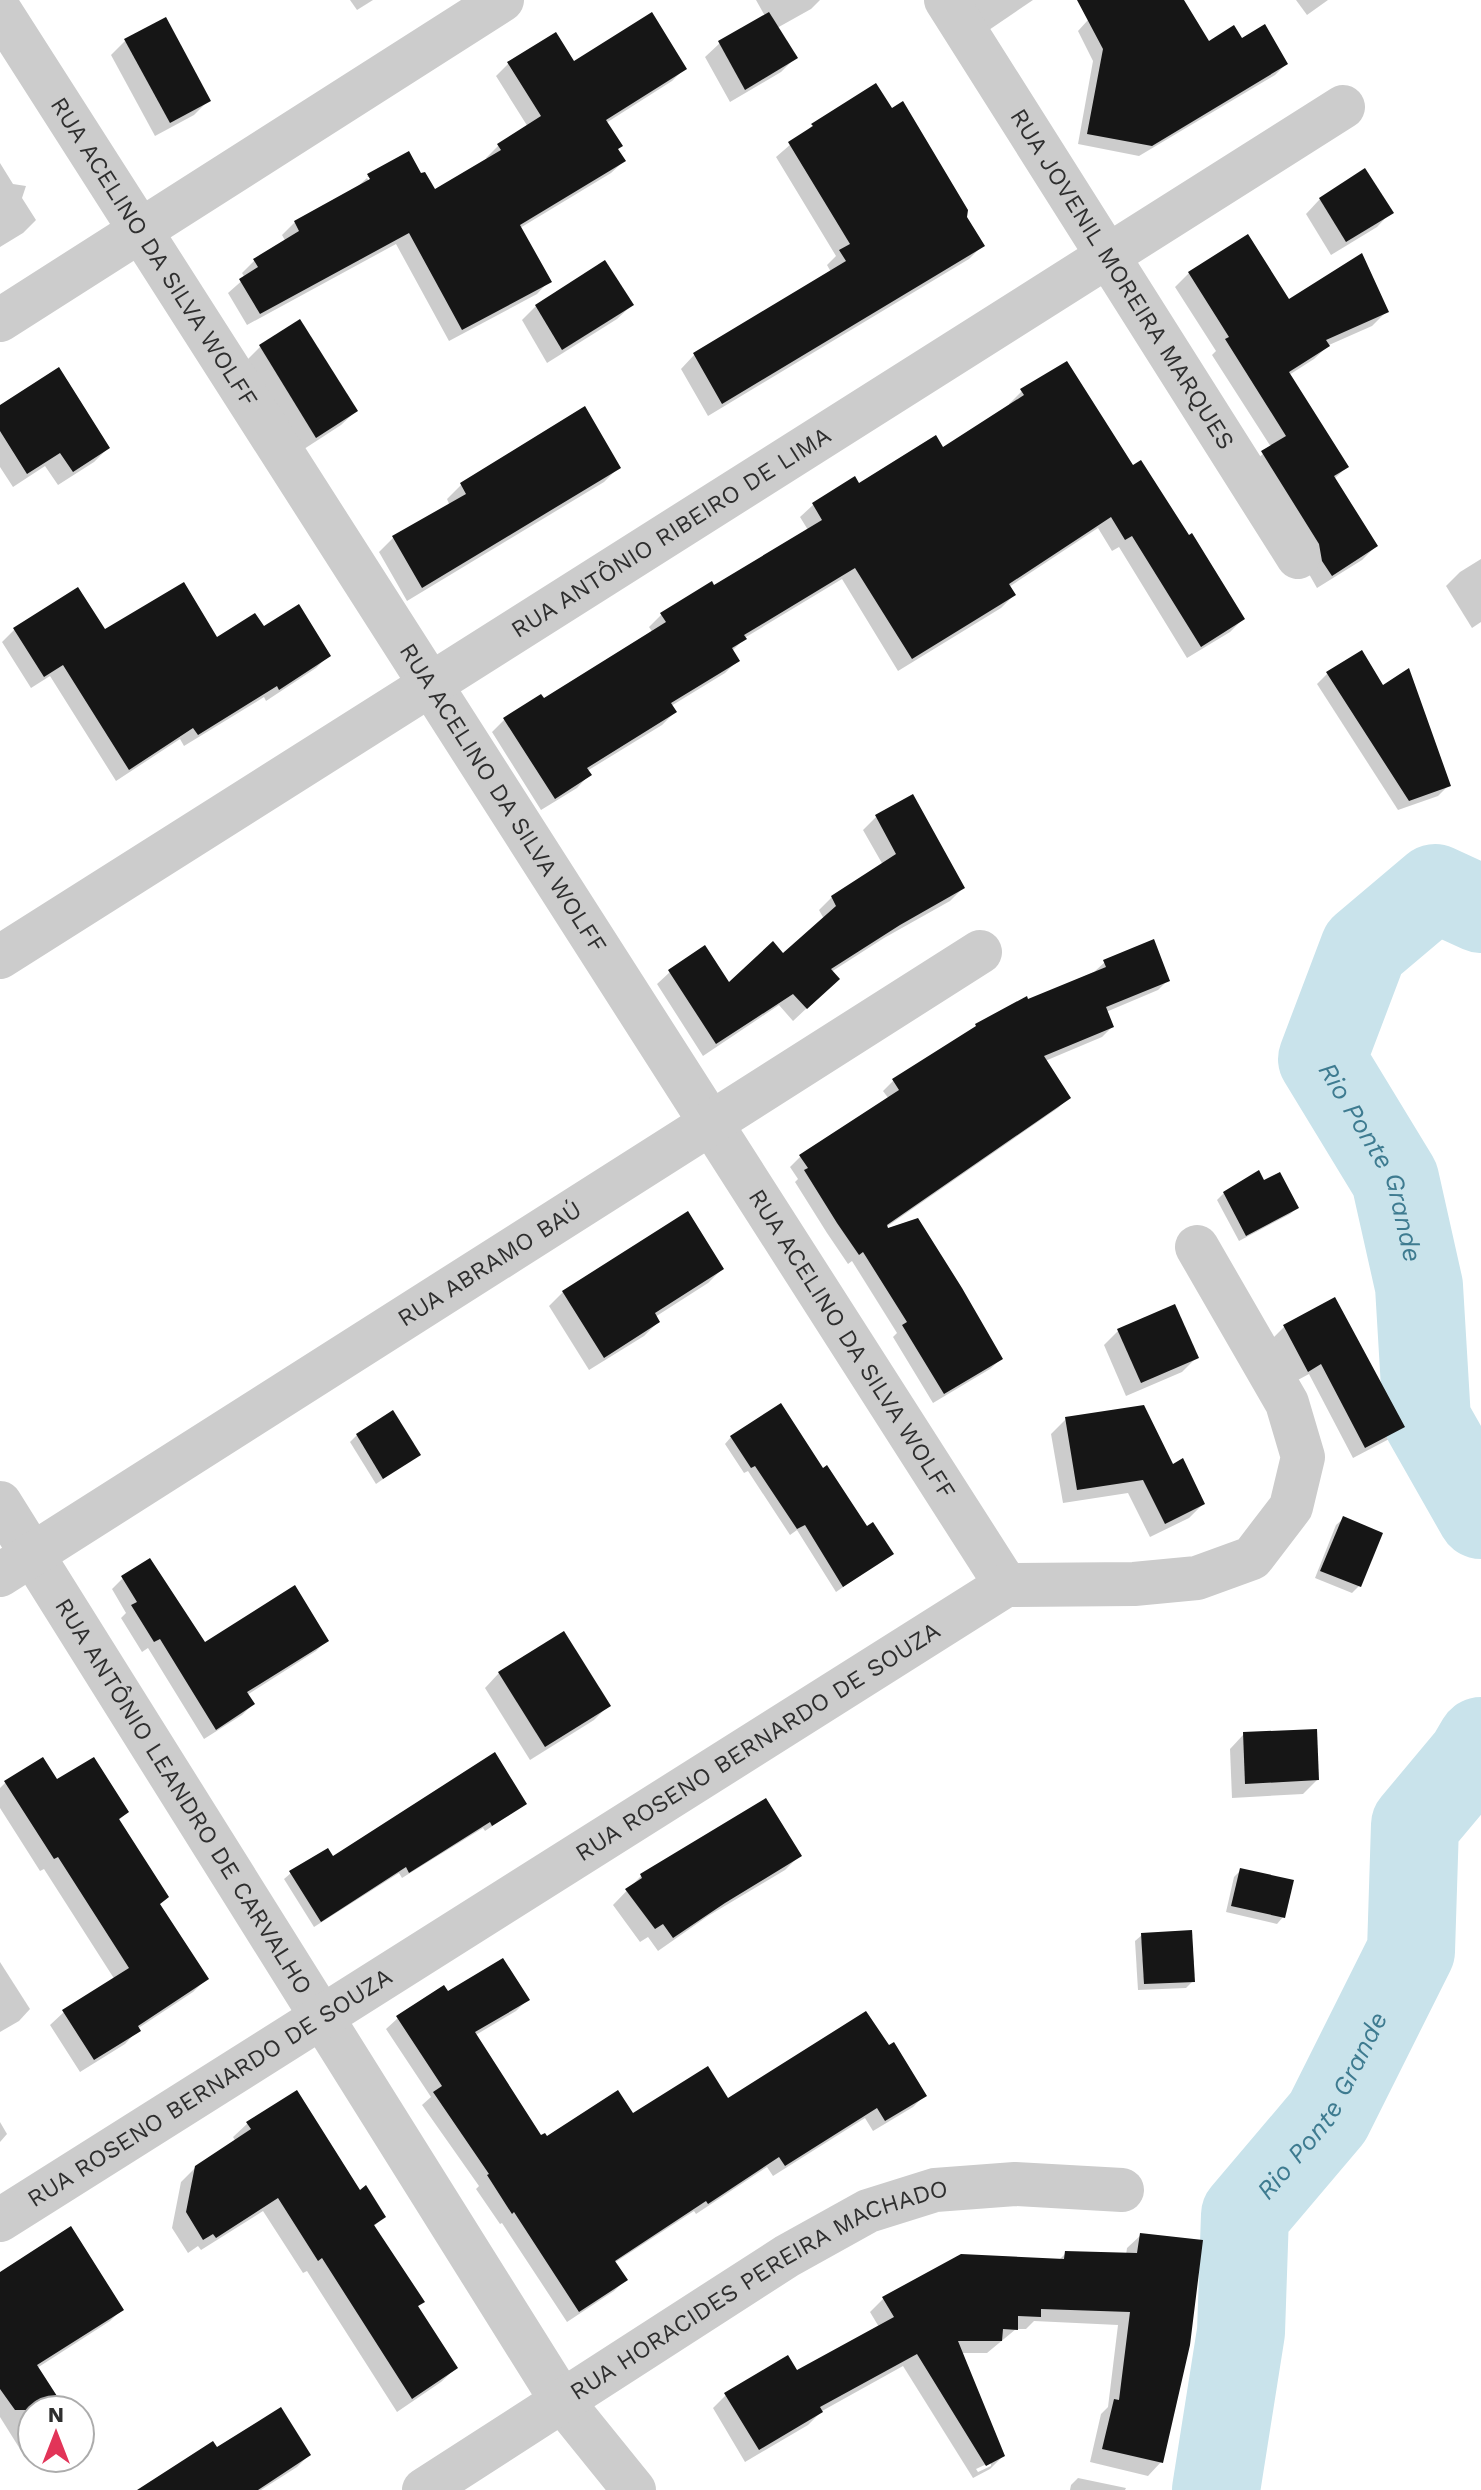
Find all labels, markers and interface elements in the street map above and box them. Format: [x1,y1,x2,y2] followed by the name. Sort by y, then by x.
[45,92,263,412] street label: RUA ACELINO DA SILVA WOLFF
[1004,104,1240,454] street label: RUA JOVENIL MOREIRA MARQUES
[506,421,836,644] street label: RUA ANTÔNIO RIBEIRO DE LIMA
[394,638,612,958] street label: RUA ACELINO DA SILVA WOLFF
[1313,1057,1428,1265] water label: Rio Ponte Grande
[743,1184,961,1504] street label: RUA ACELINO DA SILVA WOLFF
[392,1195,587,1333] street label: RUA ABRAMO BAÚ
[49,1593,318,1999] street label: RUA ANTÔNIO LEANDRO DE CARVALHO
[570,1616,945,1867] street label: RUA ROSENO BERNARDO DE SOUZA
[22,1962,397,2213] street label: RUA ROSENO BERNARDO DE SOUZA
[1250,2007,1393,2205] water label: Rio Ponte Grande
[565,2175,949,2406] street label: RUA HORACIDES PEREIRA MACHADO
[16,2394,96,2474] north arrow
[48,2402,64,2427] text: N

